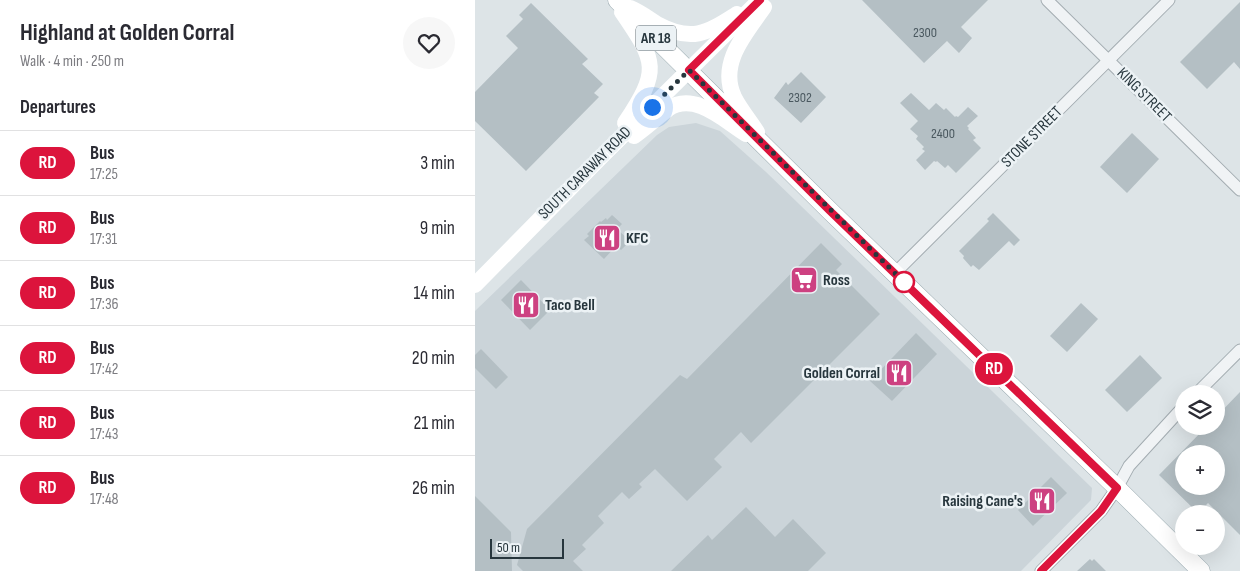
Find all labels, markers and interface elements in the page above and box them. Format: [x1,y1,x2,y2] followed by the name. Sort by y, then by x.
[403,17,455,69] button: heart
[20,18,234,47] text: Highland at Golden Corral
[913,24,937,41] house number: 2300
[636,26,676,50] road number: AR 18
[20,52,124,71] text: Walk · 4 min · 250 m
[1113,64,1176,127] street label: KING STREET
[788,89,812,106] house number: 2302
[640,95,665,120] your location
[20,96,96,119] text: Departures
[998,102,1067,171] street label: STONE STREET
[535,123,635,223] street label: SOUTH CARAWAY ROAD
[931,125,955,142] house number: 2400
[90,142,115,165] text: Bus
[38,152,57,173] text: RD
[420,152,455,175] text: 3 min
[90,165,118,184] text: 17:25
[90,207,115,230] text: Bus
[38,217,57,238] text: RD
[420,217,455,240] text: 9 min
[592,223,622,253] restaurant icon: KFC
[626,229,649,248] place label: KFC
[90,230,117,249] text: 17:31
[789,265,819,295] supermarket icon: Ross
[823,271,850,290] place label: Ross
[893,271,915,293] unlabelled marker
[90,272,115,295] text: Bus
[38,282,57,303] text: RD
[414,282,455,305] text: 14 min
[511,290,541,320] restaurant icon: Taco Bell
[90,295,119,314] text: 17:36
[545,296,595,315] place label: Taco Bell
[90,337,115,360] text: Bus
[38,347,57,368] text: RD
[412,347,455,370] text: 20 min
[971,353,1017,385] line badge: RD
[884,358,914,388] restaurant icon: Golden Corral
[985,358,1003,379] text: RD
[90,360,118,379] text: 17:42
[803,364,880,383] place label: Golden Corral
[1175,385,1225,555] map controls
[1175,385,1225,435] button: layers
[90,402,115,425] text: Bus
[38,412,57,433] text: RD
[414,412,455,435] text: 21 min
[90,425,118,444] text: 17:43
[1175,445,1225,495] button: +
[90,467,115,490] text: Bus
[38,477,57,498] text: RD
[412,477,455,500] text: 26 min
[1027,486,1057,516] restaurant icon: Raising Cane's
[90,490,119,509] text: 17:48
[942,492,1023,511] place label: Raising Cane's
[1175,505,1225,555] button: −
[490,536,564,559] scale bar
[497,539,520,556] text: 50 m

